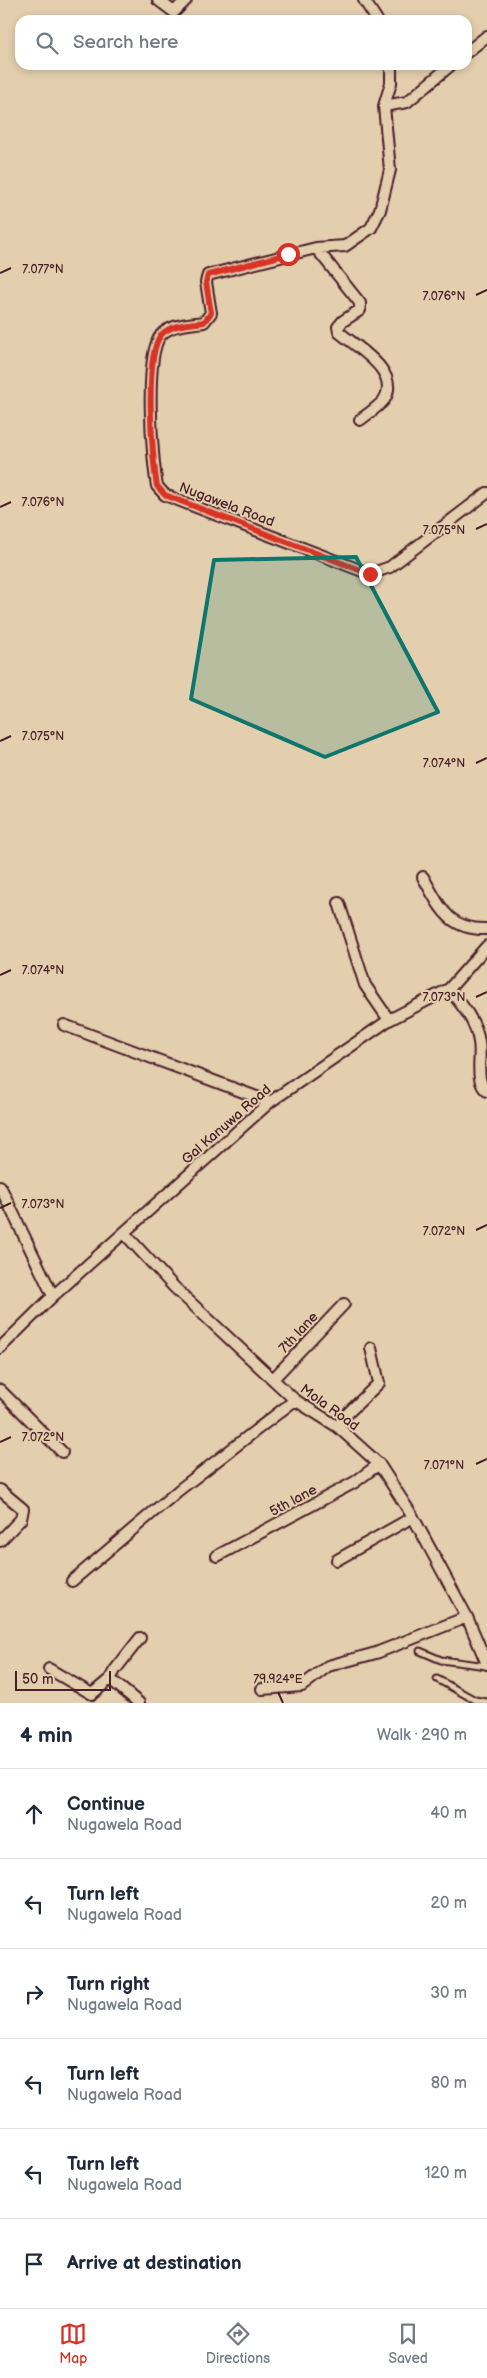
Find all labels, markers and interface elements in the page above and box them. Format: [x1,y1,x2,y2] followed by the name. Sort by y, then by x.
[15,15,472,70] search box
[33,29,61,57] icon: search
[73,31,178,54] text: Search here
[277,243,300,266] route start
[22,262,64,277] text: 7.077°N
[423,289,465,304] text: 7.076°N
[177,479,277,530] street label: Nugawela Road
[22,495,64,510] text: 7.076°N
[423,523,465,538] text: 7.075°N
[359,563,382,586] route end
[22,729,64,744] text: 7.075°N
[423,756,465,771] text: 7.074°N
[22,963,64,978] text: 7.074°N
[423,990,465,1005] text: 7.073°N
[178,1081,274,1168] street label: Gal Kanuwa Road
[22,1197,64,1212] text: 7.073°N
[423,1224,465,1239] text: 7.072°N
[275,1308,322,1356] street label: 7th lane
[297,1380,362,1434] street label: Mola Road
[22,1430,64,1445] text: 7.072°N
[424,1458,464,1473] text: 7.071°N
[267,1481,320,1520] street label: 5th lane
[15,1668,111,1691] scale bar
[22,1671,54,1688] text: 50 m
[253,1672,303,1687] text: 79.924°E
[20,1723,73,1748] text: 4 min
[377,1726,467,1745] text: Walk · 290 m
[67,1793,145,1816] text: Continue
[20,1800,48,1828] icon: ahead
[430,1804,467,1823] text: 40 m
[67,1816,182,1835] text: Nugawela Road
[67,1883,139,1906] text: Turn left
[20,1890,48,1918] icon: left
[431,1894,467,1913] text: 20 m
[67,1906,182,1925] text: Nugawela Road
[67,1973,150,1996] text: Turn right
[20,1980,48,2008] icon: right
[430,1984,467,2003] text: 30 m
[67,1996,182,2015] text: Nugawela Road
[67,2063,139,2086] text: Turn left
[20,2070,48,2098] icon: left
[431,2074,467,2093] text: 80 m
[67,2086,182,2105] text: Nugawela Road
[67,2153,139,2176] text: Turn left
[20,2160,48,2188] icon: left
[424,2164,467,2183] text: 120 m
[67,2176,182,2195] text: Nugawela Road
[20,2250,48,2278] icon: arrive
[67,2252,242,2275] text: Arrive at destination
[59,2320,87,2367] tab: Map
[206,2320,270,2367] tab: Directions
[388,2320,428,2367] tab: Saved

